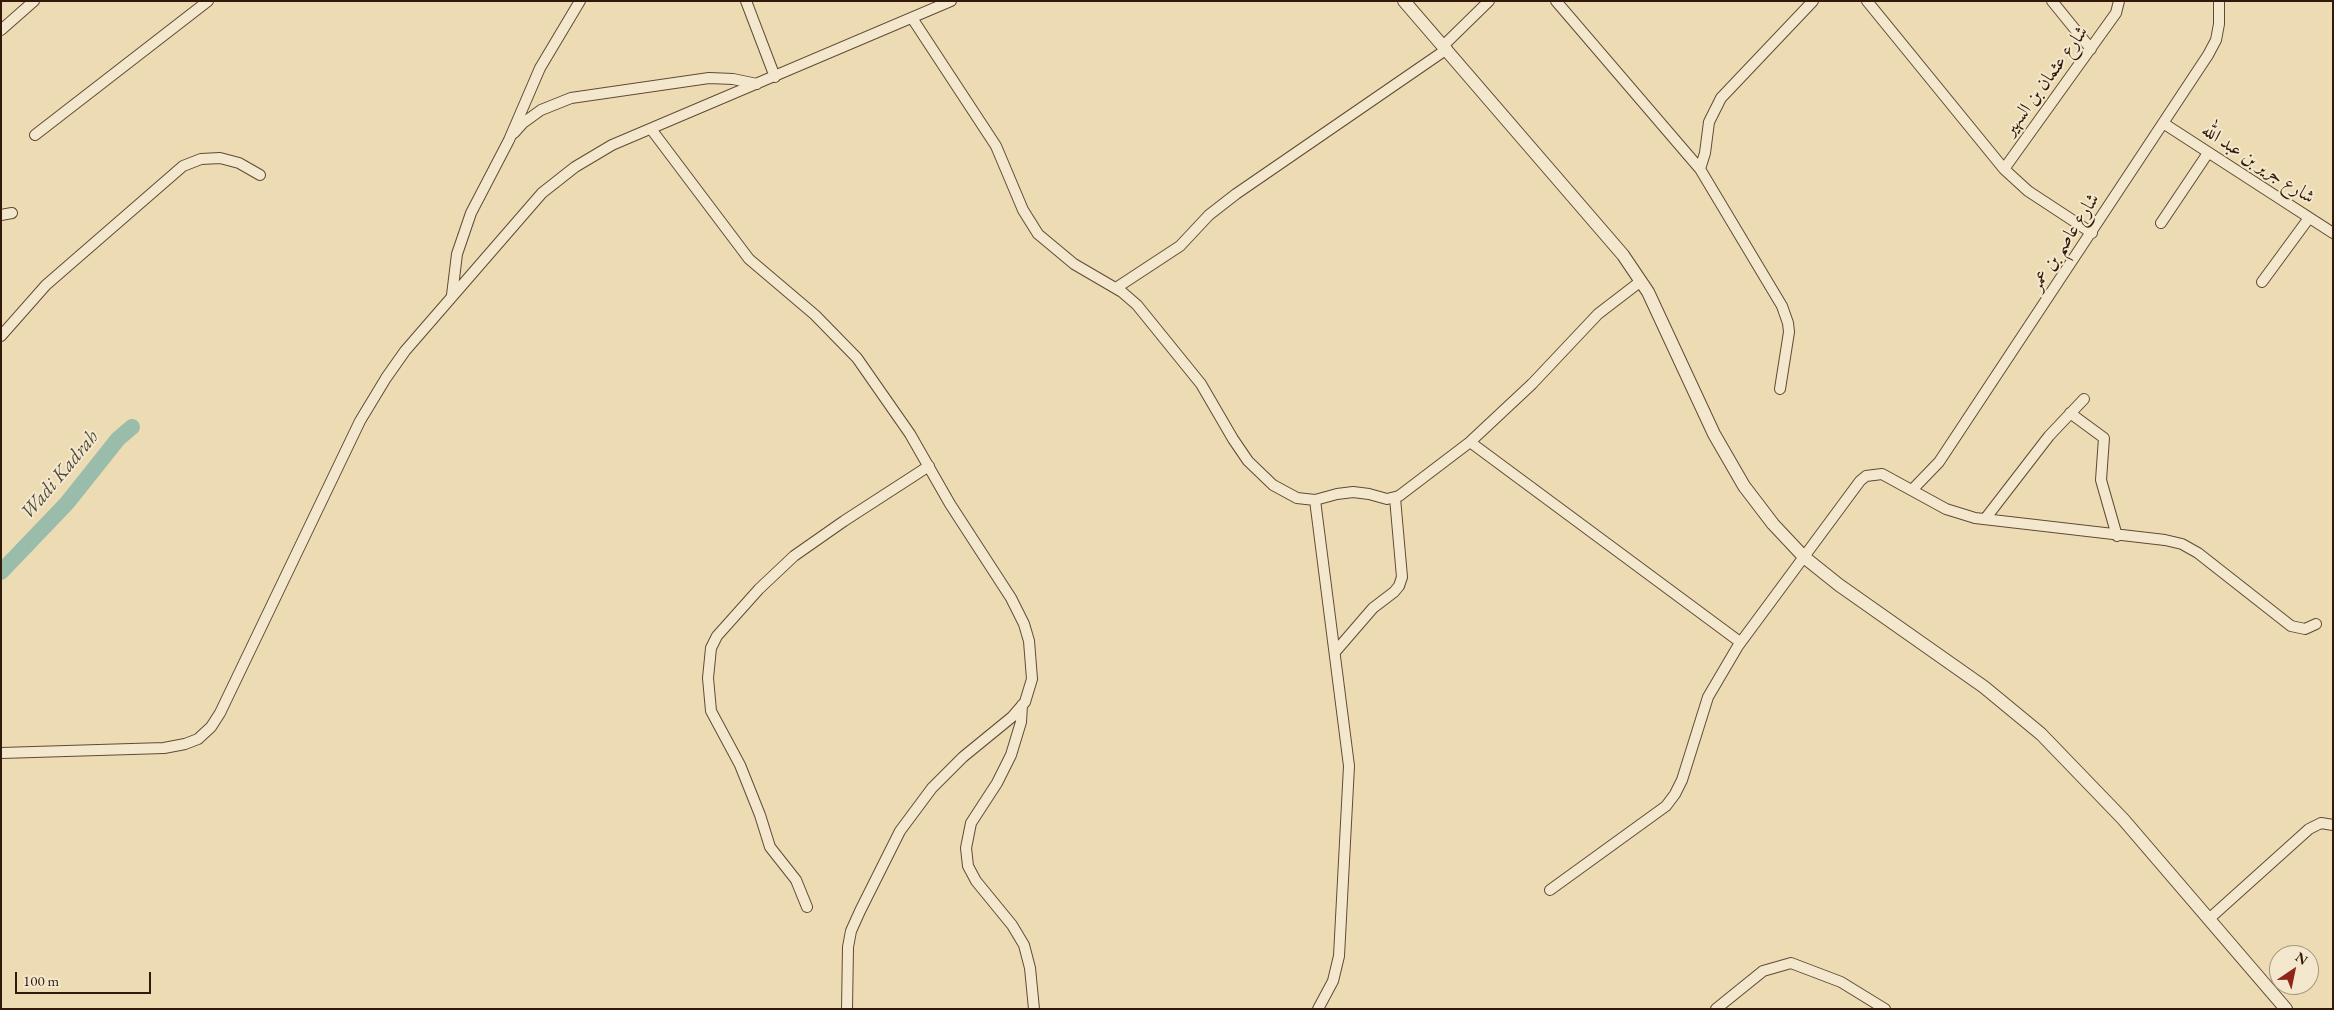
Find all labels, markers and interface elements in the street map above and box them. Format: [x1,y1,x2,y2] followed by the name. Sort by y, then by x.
[1999,22,2093,140] street label: شارع عثمان بن السهير
[2197,119,2319,209] street label: شارع جرير بن عبد الله
[2025,189,2105,295] street label: شارع عاصم بن عمر
[16,426,104,524] water label: Wadi Kadrah
[2269,945,2319,995] north arrow
[2292,948,2312,969] text: N
[18,962,154,994] scale bar
[23,971,59,990] text: 100 m

